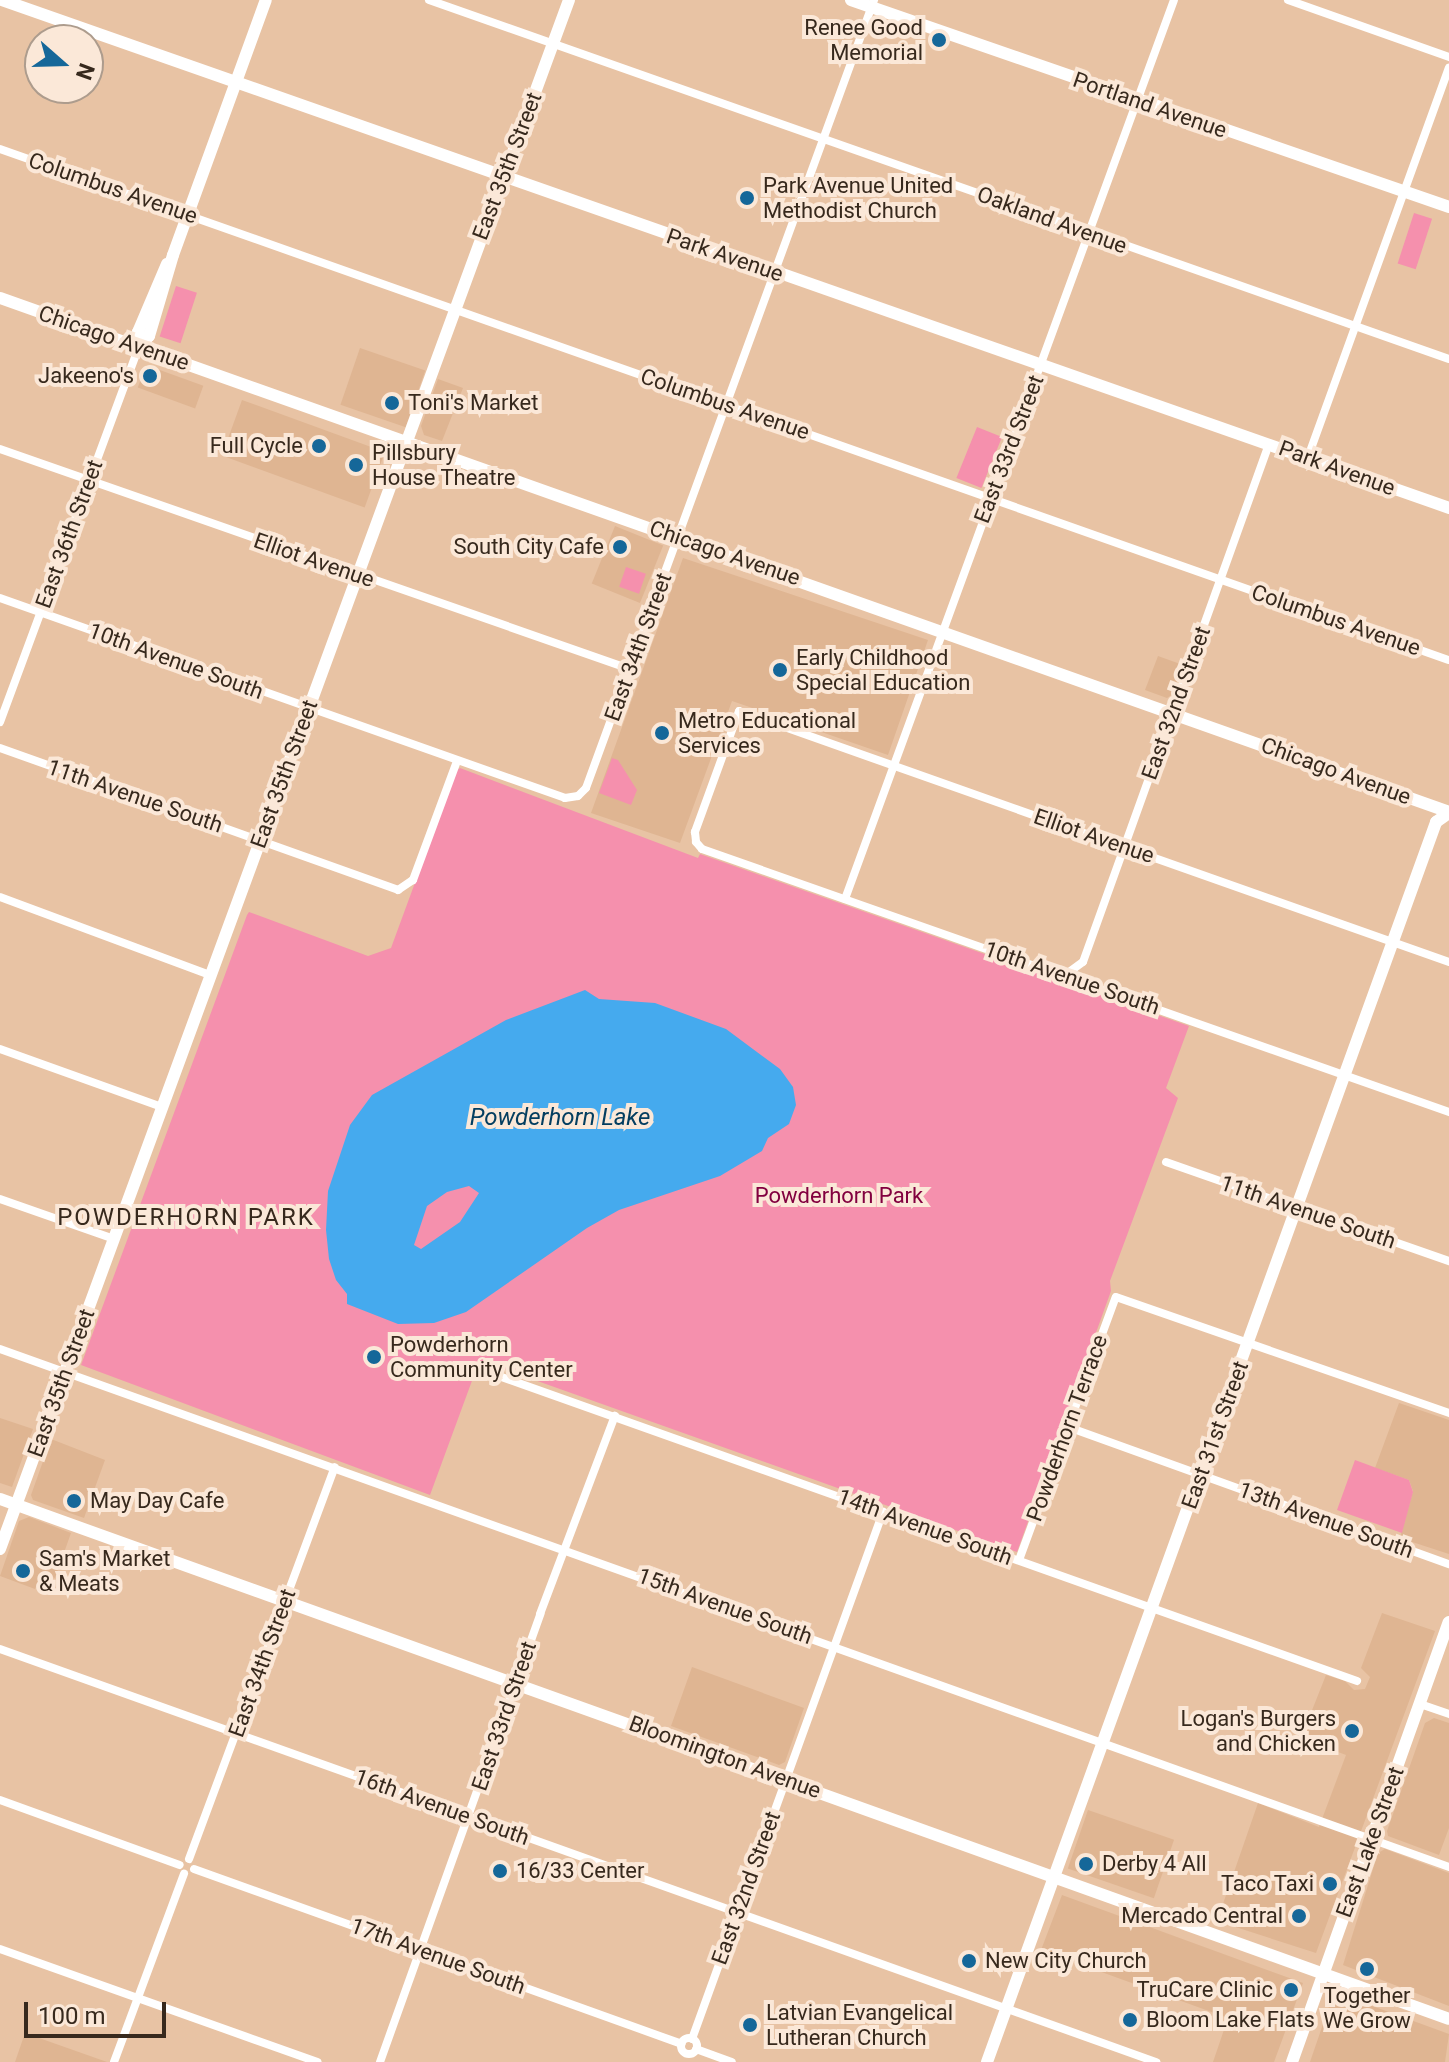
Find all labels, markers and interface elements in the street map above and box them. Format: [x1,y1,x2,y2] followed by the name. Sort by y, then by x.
[804,14,923,66] place label: Renee Good Memorial
[24,24,104,104] north arrow
[930,31,948,49] marker: Renee Good Memorial
[71,60,100,83] text: N
[1070,66,1230,144] street label: Portland Avenue
[467,88,547,244] street label: East 35th Street
[25,147,201,229] street label: Columbus Avenue
[763,172,953,224] place label: Park Avenue United Methodist Church
[973,181,1131,259] street label: Oakland Avenue
[738,189,756,207] marker: Park Avenue United Methodist Church
[663,223,787,287] street label: Park Avenue
[35,300,193,376] street label: Chicago Avenue
[38,363,134,389] place label: Jakeeno's
[637,363,813,445] street label: Columbus Avenue
[141,367,159,385] marker: Jakeeno's
[969,371,1049,527] street label: East 33rd Street
[408,390,538,416] place label: Toni's Market
[383,394,401,412] marker: Toni's Market
[210,433,303,459] place label: Full Cycle
[1275,435,1399,501] street label: Park Avenue
[310,437,328,455] marker: Full Cycle
[372,439,516,490] place label: Pillsbury House Theatre
[30,456,108,612] street label: East 36th Street
[347,456,365,474] marker: Pillsbury House Theatre
[646,515,804,591] street label: Chicago Avenue
[250,527,378,593] street label: Elliot Avenue
[453,534,604,560] place label: South City Cafe
[611,538,629,556] marker: South City Cafe
[599,569,677,725] street label: East 34th Street
[1248,579,1424,661] street label: Columbus Avenue
[85,617,267,705] street label: 10th Avenue South
[1136,623,1216,783] street label: East 32nd Street
[796,644,970,696] place label: Early Childhood Special Education
[771,661,789,679] marker: Early Childhood Special Education
[245,696,323,852] street label: East 35th Street
[678,707,856,758] place label: Metro Educational Services
[653,724,671,742] marker: Metro Educational Services
[1257,732,1415,810] street label: Chicago Avenue
[44,754,226,838] street label: 11th Avenue South
[1030,803,1158,869] street label: Elliot Avenue
[981,936,1163,1020] street label: 10th Avenue South
[470,1104,650,1132] water label: Powderhorn Lake
[1217,1170,1399,1254] street label: 11th Avenue South
[755,1183,923,1209] park label: Powderhorn Park
[57,1204,315,1232] district label: POWDERHORN PARK
[22,1305,100,1461] street label: East 35th Street
[390,1331,573,1382] place label: Powderhorn Community Center
[1021,1331,1113,1525] street label: Powderhorn Terrace
[365,1348,383,1366] marker: Powderhorn Community Center
[1176,1358,1254,1512] street label: East 31st Street
[1235,1476,1417,1564] street label: 13th Avenue South
[834,1483,1016,1571] street label: 14th Avenue South
[90,1488,224,1514] place label: May Day Cafe
[65,1492,83,1510] marker: May Day Cafe
[39,1545,170,1596] place label: Sam's Market & Meats
[14,1562,32,1580] marker: Sam's Market & Meats
[634,1562,816,1650] street label: 15th Avenue South
[223,1585,301,1741] street label: East 34th Street
[466,1638,542,1794] street label: East 33rd Street
[1181,1705,1336,1756] place label: Logan's Burgers and Chicken
[625,1710,825,1804] street label: Bloomington Avenue
[1343,1722,1361,1740] marker: Logan's Burgers and Chicken
[351,1763,533,1851] street label: 16th Avenue South
[1331,1763,1409,1921] street label: East Lake Street
[706,1808,786,1968] street label: East 32nd Street
[1102,1851,1207,1877] place label: Derby 4 All
[1077,1855,1095,1873] marker: Derby 4 All
[516,1858,644,1884] place label: 16/33 Center
[491,1862,509,1880] marker: 16/33 Center
[1220,1871,1314,1897] place label: Taco Taxi
[1321,1875,1339,1893] marker: Taco Taxi
[1121,1903,1283,1929] place label: Mercado Central
[1290,1907,1308,1925] marker: Mercado Central
[347,1912,529,2000] street label: 17th Avenue South
[985,1948,1147,1974] place label: New City Church
[960,1952,978,1970] marker: New City Church
[1358,1960,1376,1978] marker: Together We Grow
[1136,1977,1273,2003] place label: TruCare Clinic
[1280,1979,1302,2001] marker: TruCare Clinic
[1323,1982,1411,2034] place label: Together We Grow
[28,1986,170,2036] scale bar
[766,1999,953,2050] place label: Latvian Evangelical Lutheran Church
[38,2002,105,2030] text: 100 m
[1146,2007,1315,2033] place label: Bloom Lake Flats
[1121,2011,1139,2029] marker: Bloom Lake Flats
[741,2016,759,2034] marker: Latvian Evangelical Lutheran Church

